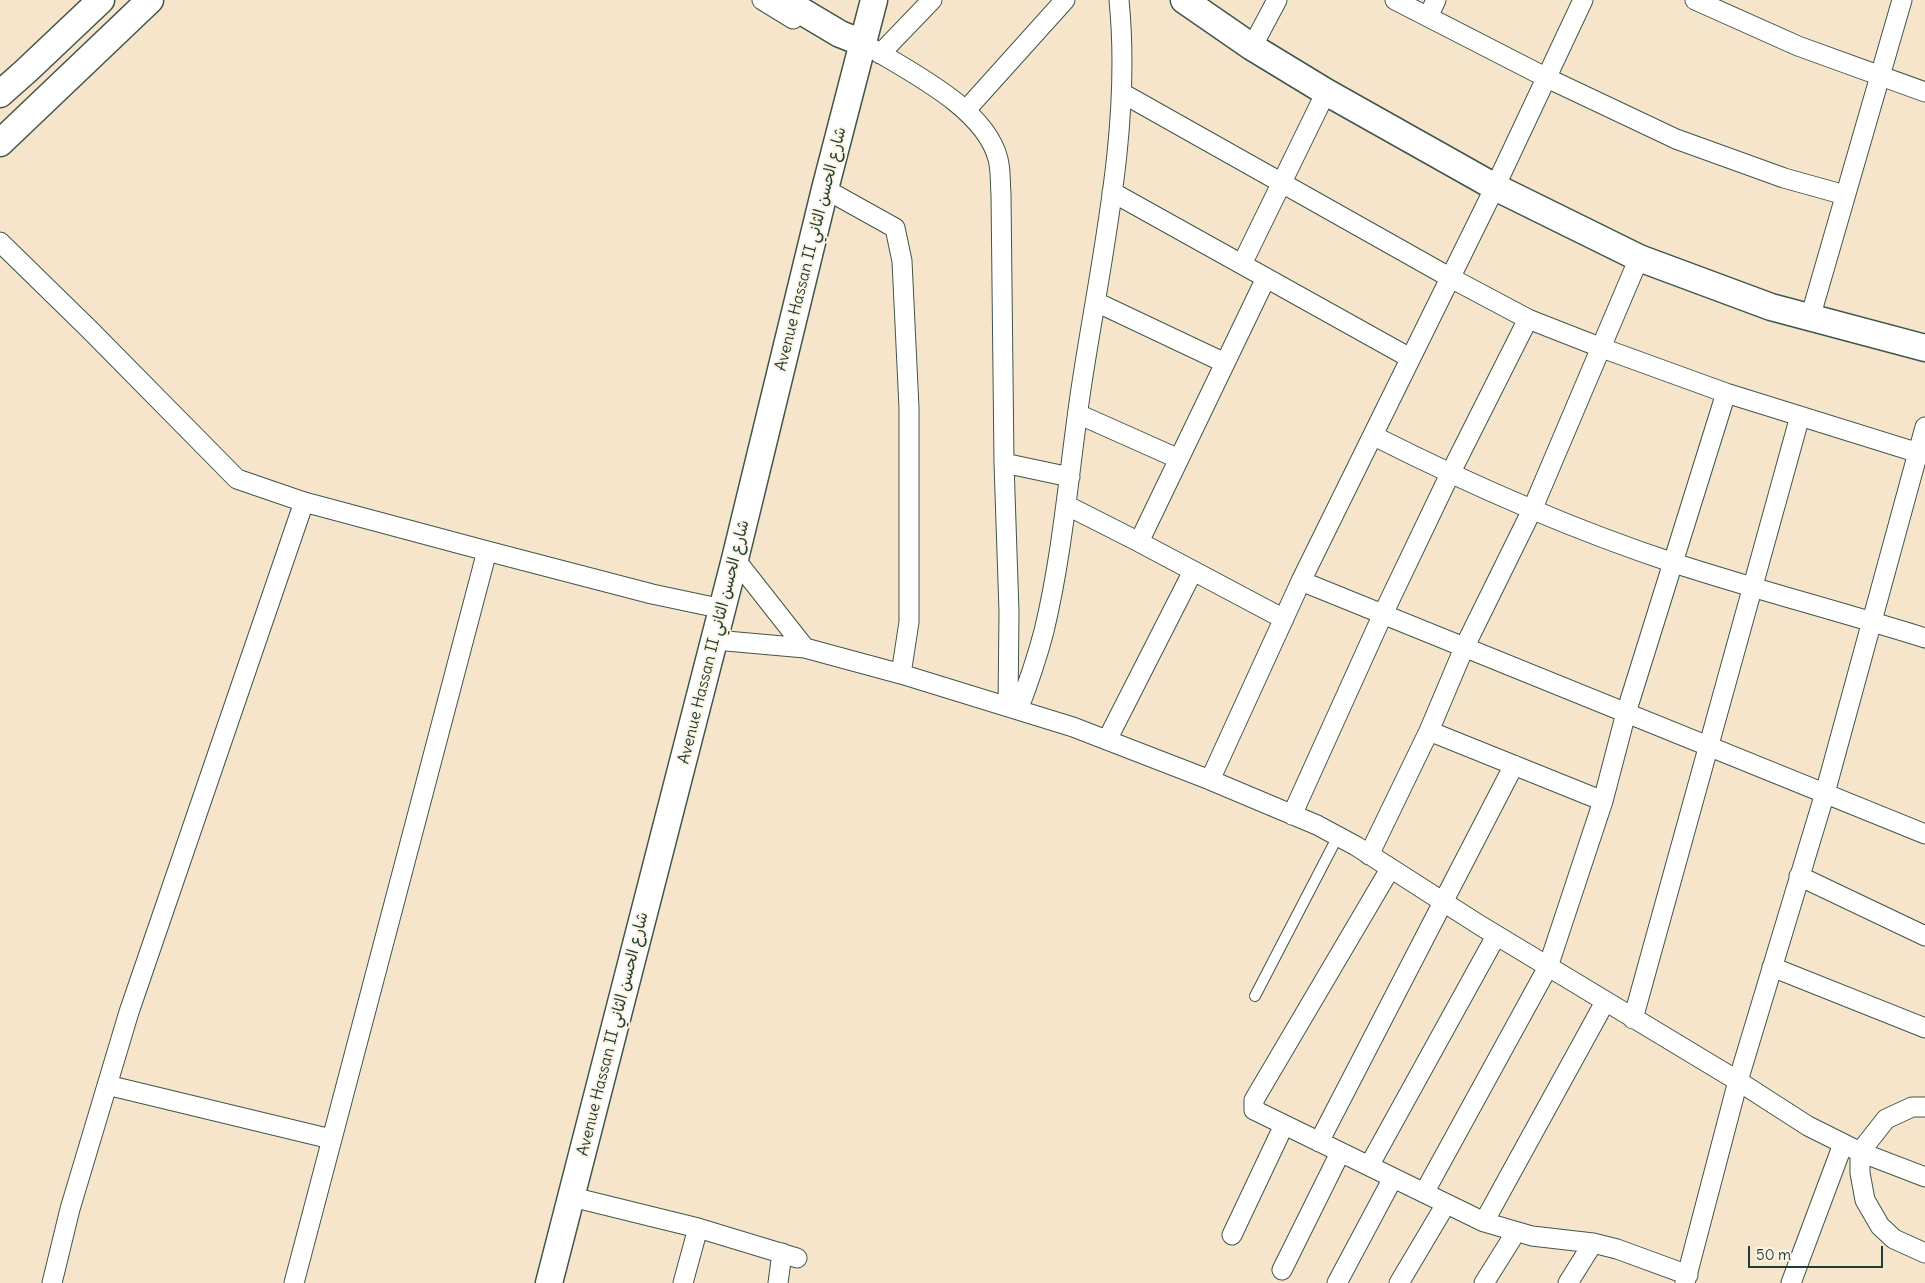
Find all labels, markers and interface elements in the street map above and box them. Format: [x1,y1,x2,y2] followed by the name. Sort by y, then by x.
[771,125,851,373] street label: Avenue Hassan II شارع الحسن الثاني
[674,518,754,766] street label: Avenue Hassan II شارع الحسن الثاني
[573,910,653,1158] street label: Avenue Hassan II شارع الحسن الثاني
[1750,1236,1885,1268] scale bar
[1756,1245,1791,1264] text: 50 m

